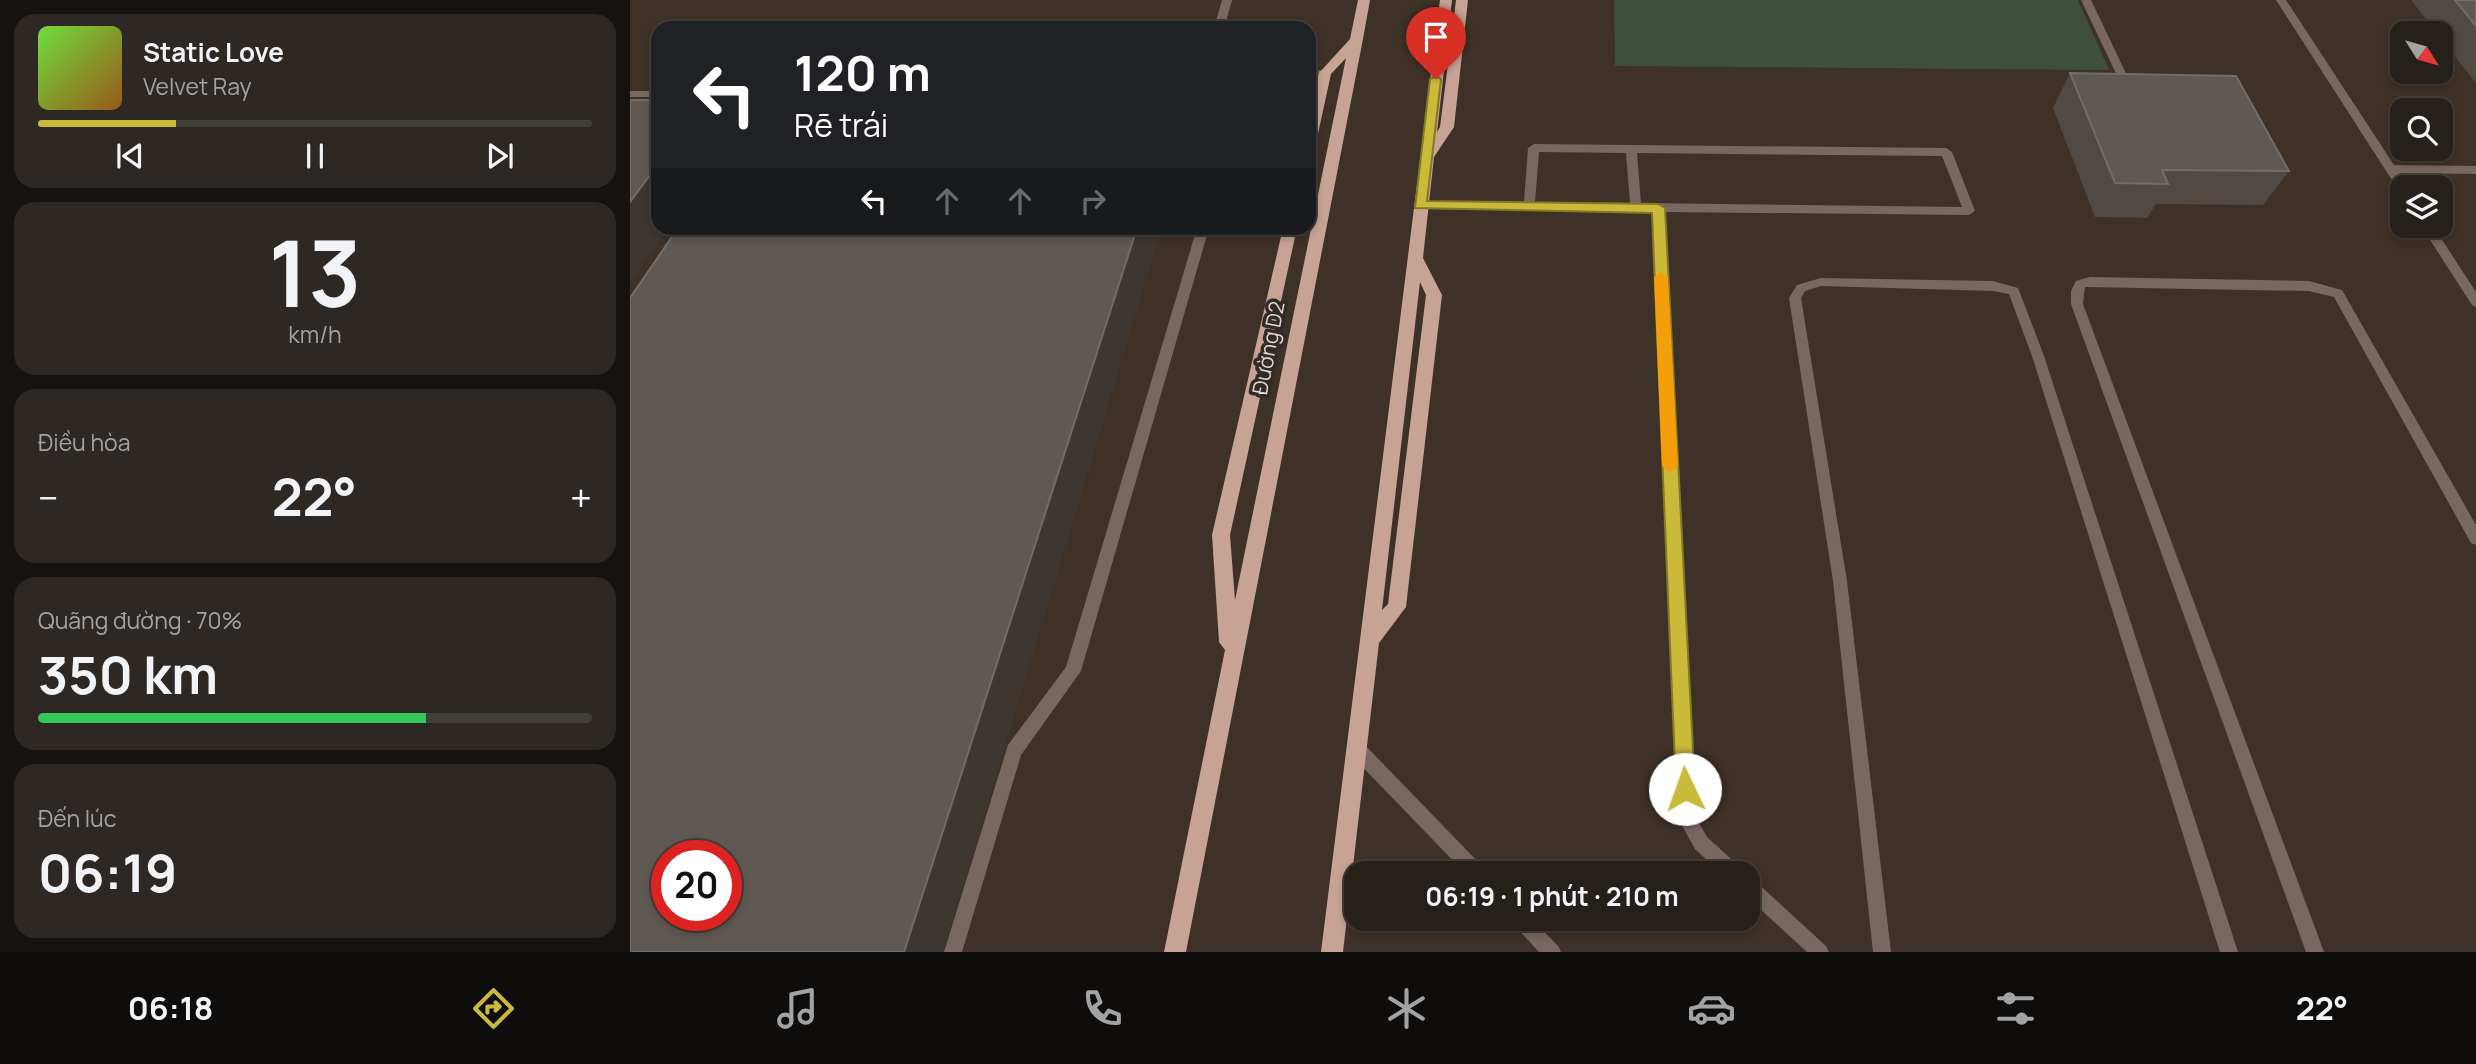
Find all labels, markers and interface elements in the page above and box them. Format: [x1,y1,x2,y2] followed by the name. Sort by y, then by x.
[1406,7,1466,79] pin
[1417,18,1455,56] icon: arrive
[2390,21,2454,84] north arrow
[2390,21,2453,238] map controls
[143,34,284,70] text: Static Love
[794,39,931,106] text: 120 m
[679,49,770,140] icon: left
[143,70,252,102] text: Velvet Ray
[2390,98,2453,161] button: search
[794,103,888,147] text: Rẽ trái
[111,137,149,175] icon: previous
[296,137,334,175] icon: pause
[481,137,519,175] icon: next
[2390,175,2453,238] button: layers
[855,182,893,220] icon: left
[928,182,966,220] icon: ahead
[1001,182,1039,220] icon: ahead
[1074,182,1112,220] icon: right
[269,210,361,334] text: 13
[1245,299,1291,397] street label: Đường D2
[288,318,342,350] text: km/h
[38,426,130,458] text: Điều hòa
[272,461,357,532] text: 22°
[38,471,59,523] text: −
[570,471,592,523] text: +
[38,604,242,636] text: Quãng đường · 70%
[38,639,218,710] text: 350 km
[1648,752,1722,826] position arrow
[38,802,116,834] text: Đến lúc
[38,837,177,908] text: 06:19
[651,840,742,931] speed limit sign: 20
[1425,878,1679,914] text: 06:19 · 1 phút · 210 m
[469,984,518,1033] icon: directions
[773,984,822,1033] icon: music
[1078,984,1127,1033] icon: phone
[1382,984,1431,1033] icon: climate
[1687,984,1736,1033] icon: car
[1991,984,2040,1033] icon: filters
[128,986,213,1030] text: 06:18
[2296,986,2348,1030] text: 22°

